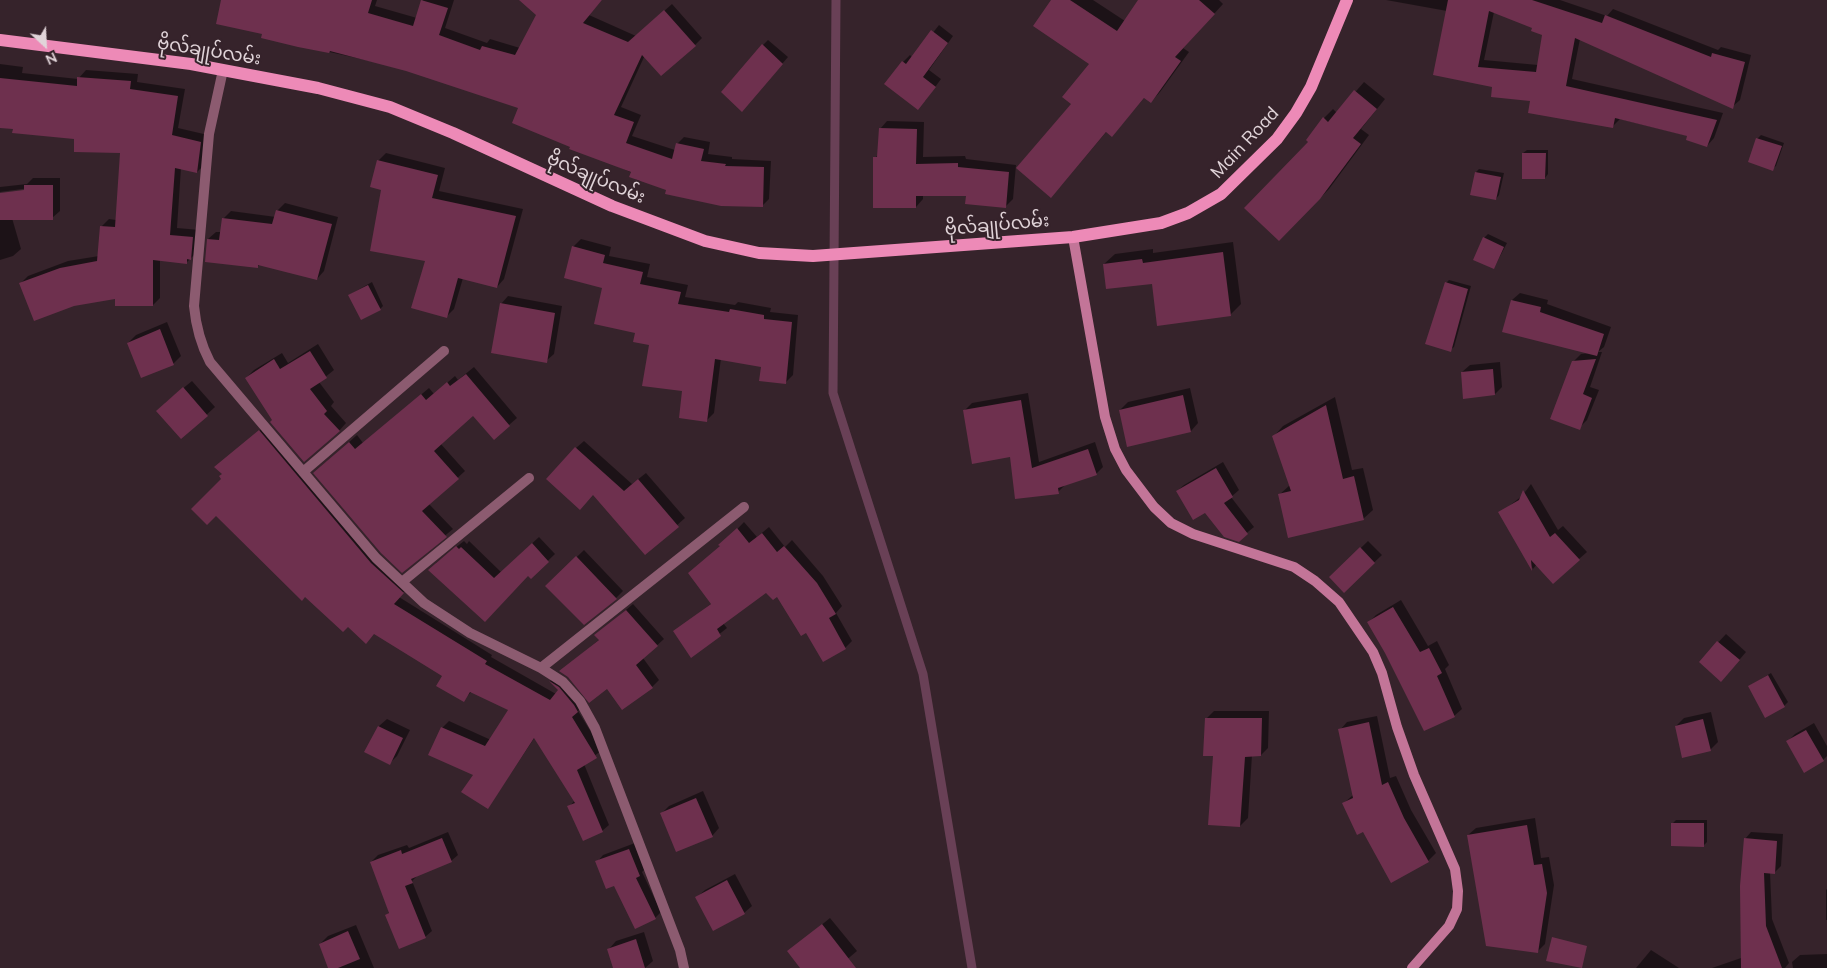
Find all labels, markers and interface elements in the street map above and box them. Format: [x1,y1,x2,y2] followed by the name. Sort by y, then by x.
[20,20,70,70] north arrow
[156,32,262,70] street label: ဗိုလ်‌ချုပ်‌လမ်း
[43,48,60,69] text: N
[1206,103,1284,183] street label: Main Road
[544,148,648,208] street label: ဗိုလ်‌ချုပ်‌လမ်း
[944,210,1050,240] street label: ဗိုလ်‌ချုပ်‌လမ်း

